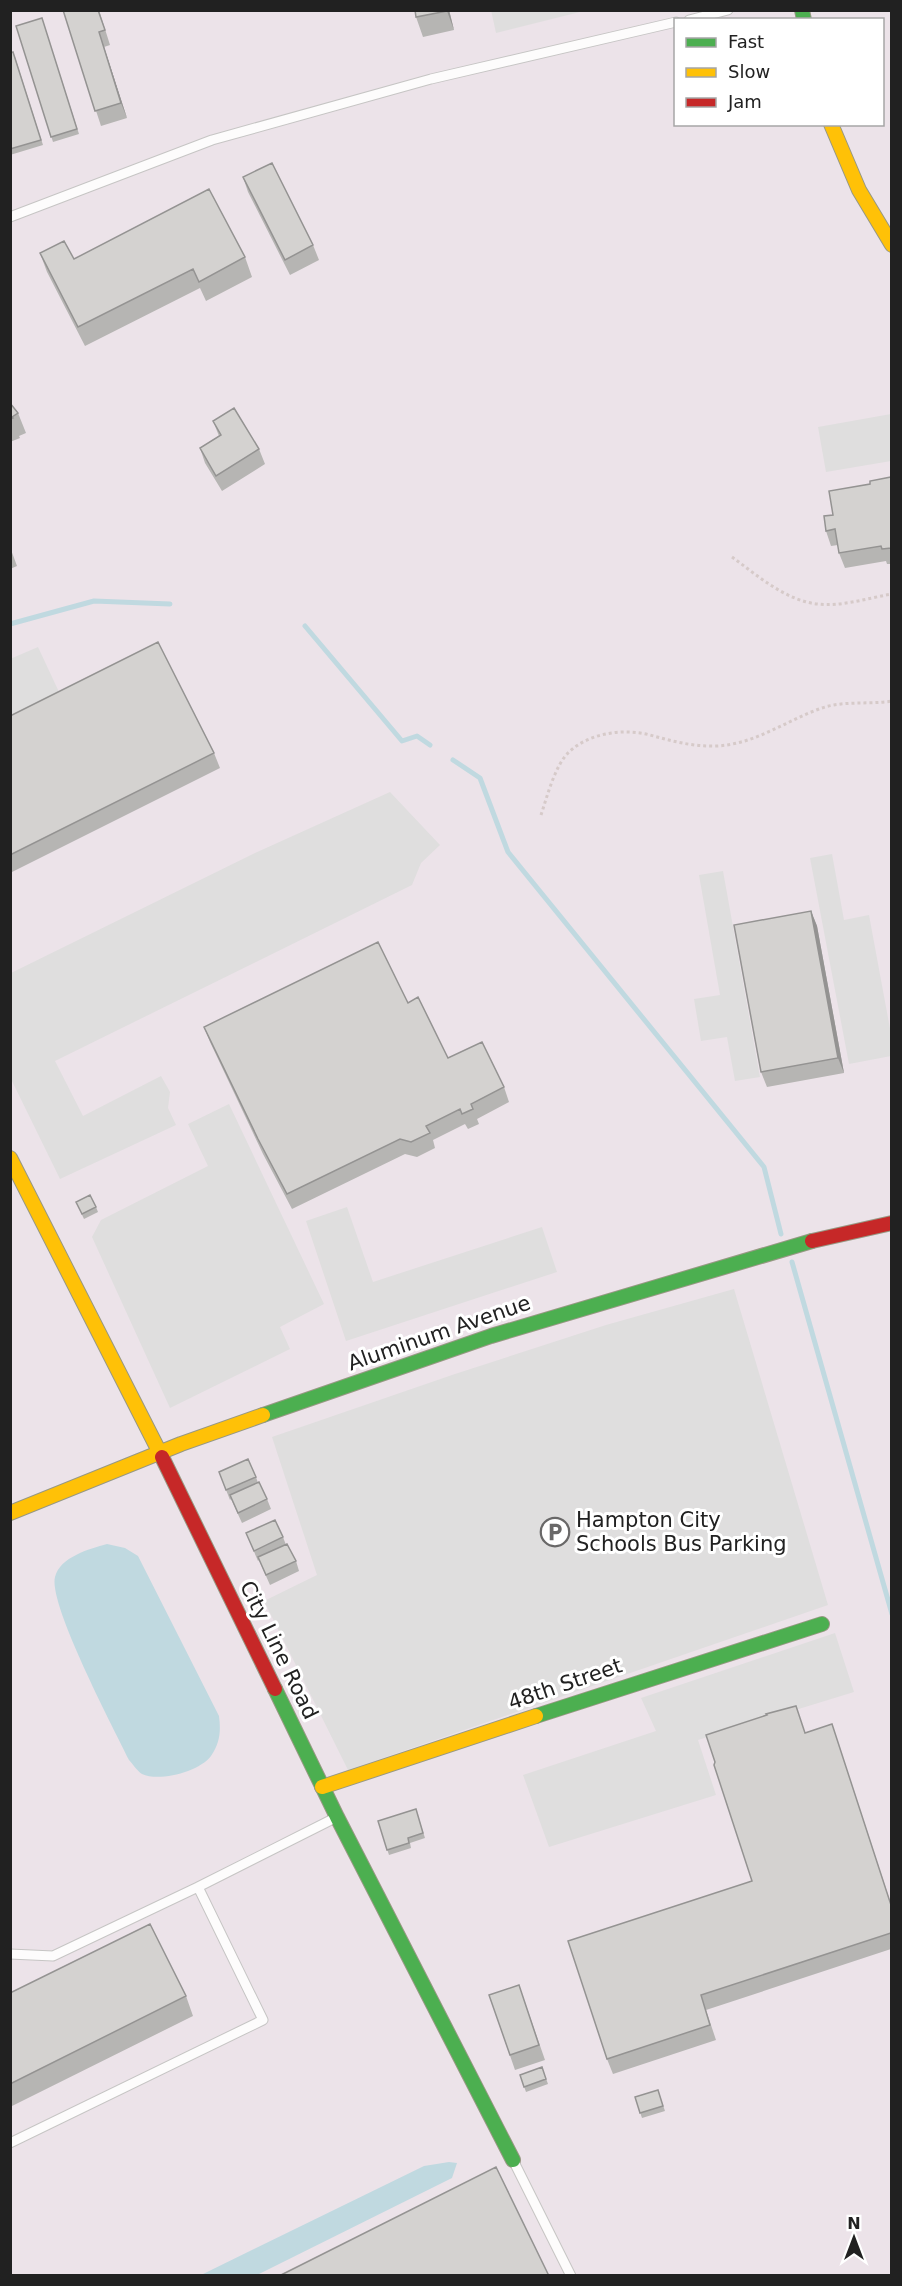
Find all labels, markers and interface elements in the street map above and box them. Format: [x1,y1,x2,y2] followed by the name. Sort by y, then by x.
[674,18,884,126] legend
[728,31,764,52] text: Fast
[728,61,770,82] text: Slow
[727,91,762,112] text: Jam
[345,1290,533,1376] street label: Aluminum Avenue
[576,1508,787,1556] place label: Hampton City Schools Bus Parking
[539,1516,571,1548] parking icon: Hampton City Schools Bus Parking
[235,1577,323,1723] street label: City Line Road
[505,1653,625,1715] street label: 48th Street
[824,2208,884,2268] north arrow
[847,2214,861,2233] text: N

